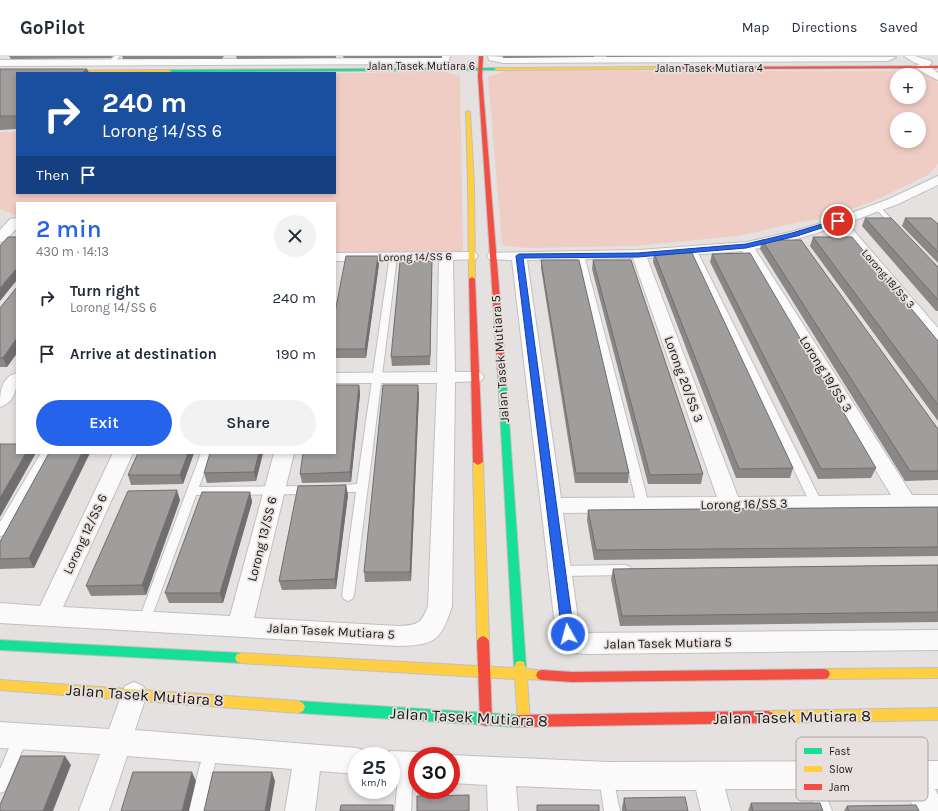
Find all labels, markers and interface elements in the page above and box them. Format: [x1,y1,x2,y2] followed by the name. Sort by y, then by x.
[20,17,85,39] text: GoPilot
[742,19,770,36] text: Map
[792,19,857,36] text: Directions
[879,19,918,36] text: Saved
[367,60,475,73] street label: Jalan Tasek Mutiara 6
[655,62,763,75] street label: Jalan Tasek Mutiara 4
[890,68,926,148] map controls
[890,68,926,104] button: +
[102,86,187,119] text: 240 m
[36,88,88,140] icon: right
[890,112,926,148] button: −
[102,120,222,142] text: Lorong 14/SS 6
[77,164,99,186] icon: arrive
[36,166,69,184] text: Then
[821,204,855,238] pin
[827,210,849,232] icon: arrive
[36,215,102,243] text: 2 min
[274,215,316,257] button: close
[36,244,109,259] text: 430 m · 14:13
[859,247,917,311] street label: Lorong 18/SS 3
[378,250,452,264] street label: Lorong 14/SS 6
[70,282,140,300] text: Turn right
[36,287,58,309] icon: right
[272,289,316,307] text: 240 m
[488,295,512,423] street label: Jalan Tasek Mutiara 5
[70,300,157,315] text: Lorong 14/SS 6
[797,333,855,415] street label: Lorong 19/SS 3
[661,334,707,424] street label: Lorong 20/SS 3
[36,343,58,365] icon: arrive
[70,345,217,363] text: Arrive at destination
[276,345,316,363] text: 190 m
[36,400,172,446] button: Exit
[180,400,316,446] button: Share
[60,491,110,577] street label: Lorong 12/SS 6
[244,495,280,583] street label: Lorong 13/SS 6
[700,496,788,512] street label: Lorong 16/SS 3
[547,613,589,655] position arrow
[267,620,395,642] street label: Jalan Tasek Mutiara 5
[604,634,732,652] street label: Jalan Tasek Mutiara 5
[66,680,224,710] street label: Jalan Tasek Mutiara 8
[390,703,548,731] street label: Jalan Tasek Mutiara 8
[713,706,871,728] street label: Jalan Tasek Mutiara 8
[796,737,928,801] legend
[829,745,850,758] text: Fast
[408,747,460,799] speed limit sign: 30
[362,756,386,779] text: 25
[829,763,853,776] text: Slow
[361,777,387,789] text: km/h
[829,781,850,794] text: Jam

